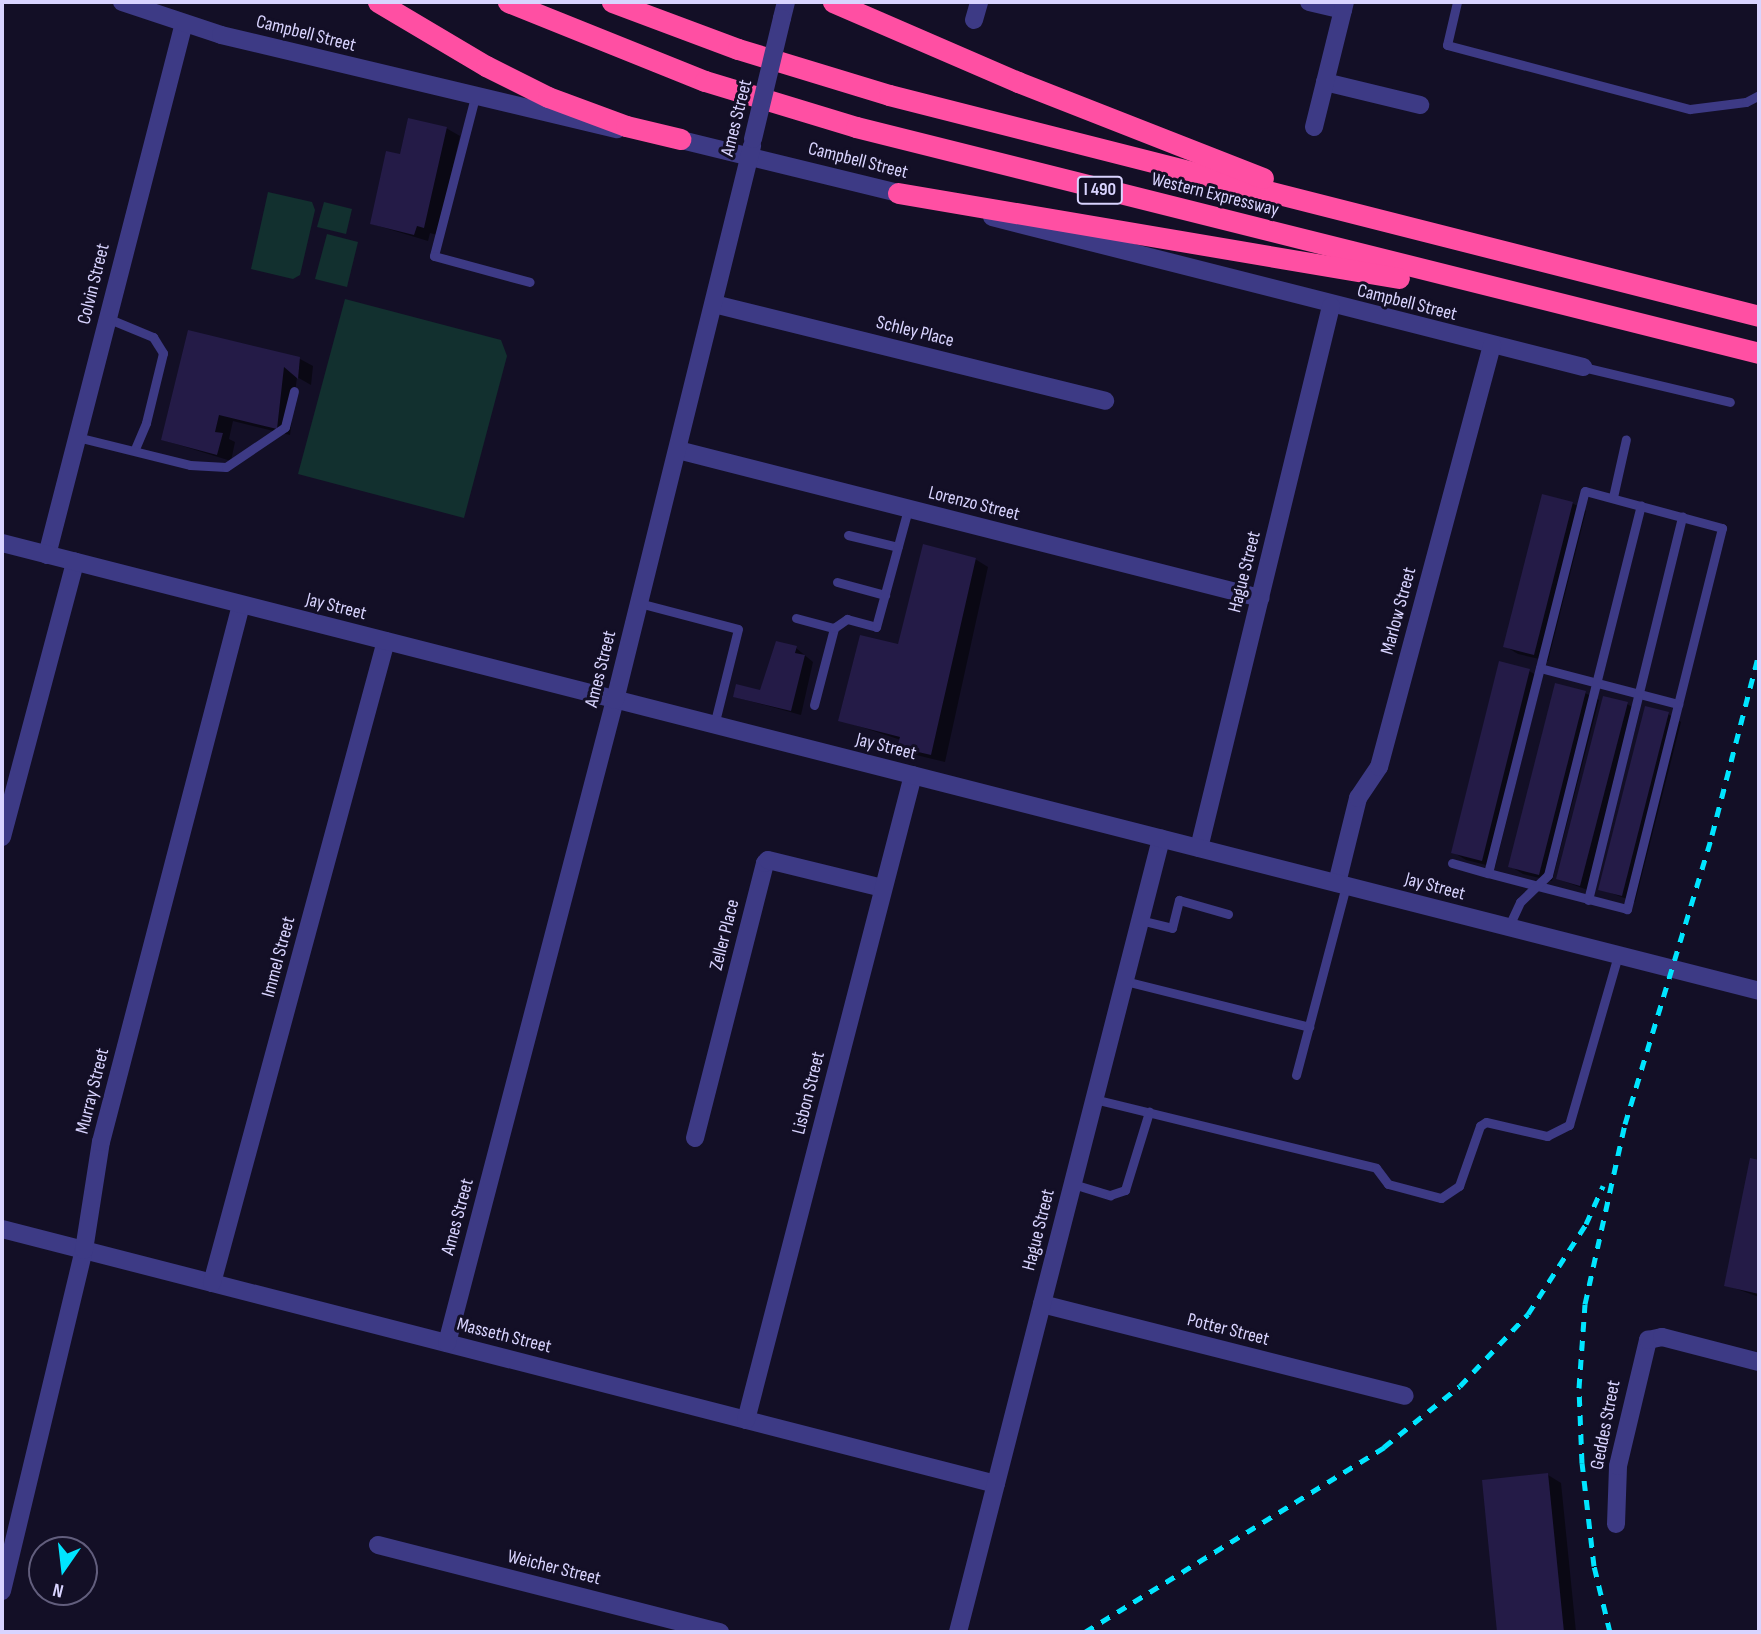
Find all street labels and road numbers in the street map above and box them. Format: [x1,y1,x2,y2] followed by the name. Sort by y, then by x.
[254,11,358,57] street label: Campbell Street
[716,77,758,159] street label: Ames Street
[806,138,910,184] street label: Campbell Street
[1149,168,1281,222] street label: Western Expressway
[1076,176,1124,204] road number: I 490
[73,241,115,327] street label: Colvin Street
[1355,280,1459,326] street label: Campbell Street
[874,311,956,353] street label: Schley Place
[926,482,1022,526] street label: Lorenzo Street
[1224,529,1266,615] street label: Hague Street
[1376,565,1422,657] street label: Marlow Street
[303,588,369,626] street label: Jay Street
[580,628,622,710] street label: Ames Street
[853,728,919,766] street label: Jay Street
[1402,868,1468,906] street label: Jay Street
[705,897,745,973] street label: Zeller Place
[257,914,301,1000] street label: Immel Street
[71,1046,115,1136] street label: Murray Street
[788,1049,830,1137] street label: Lisbon Street
[437,1176,479,1258] street label: Ames Street
[1018,1187,1060,1273] street label: Hague Street
[1185,1309,1271,1351] street label: Potter Street
[454,1313,554,1359] street label: Masseth Street
[1586,1378,1626,1472] street label: Geddes Street
[505,1545,603,1591] street label: Weicher Street

